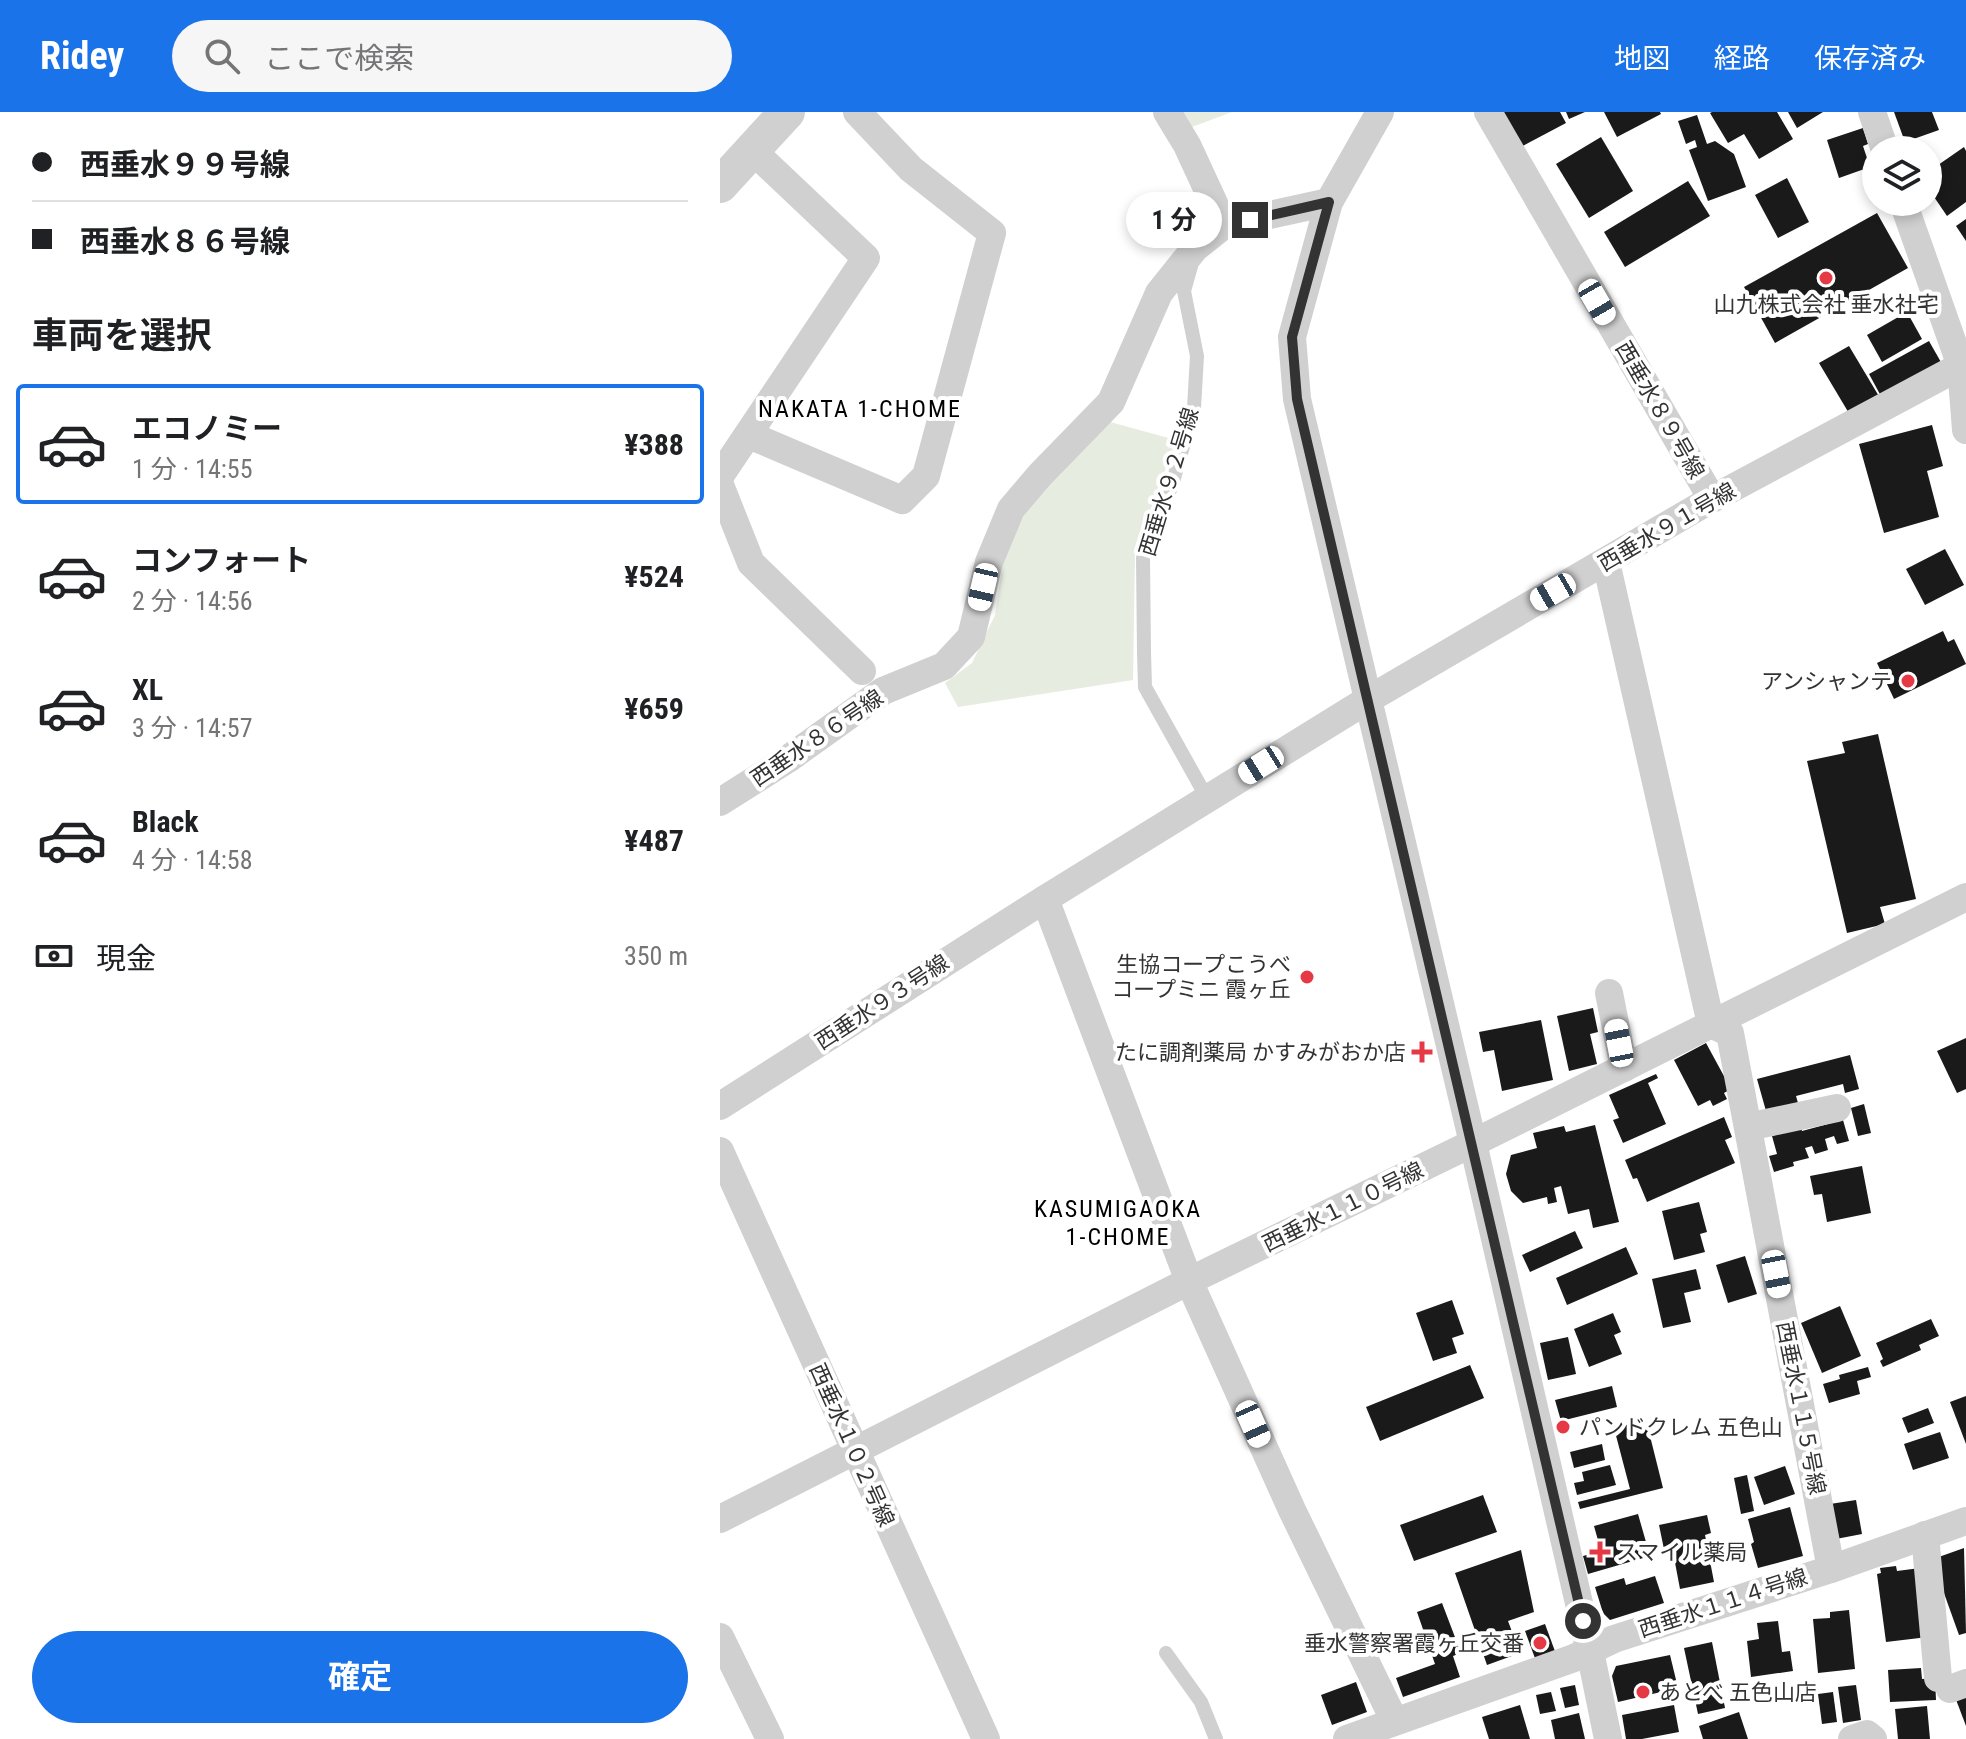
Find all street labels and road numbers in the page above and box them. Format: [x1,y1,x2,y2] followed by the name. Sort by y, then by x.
[1611,337,1709,483] street label: 西垂水８９号線
[1135,405,1203,559] street label: 西垂水９２号線
[1594,478,1740,576] street label: 西垂水９１号線
[746,685,888,791] street label: 西垂水８６号線
[811,950,953,1054] street label: 西垂水９３号線
[1258,1157,1428,1257] street label: 西垂水１１０号線
[1772,1319,1830,1497] street label: 西垂水１１５号線
[805,1360,899,1530] street label: 西垂水１０２号線
[1635,1564,1811,1642] street label: 西垂水１１４号線

